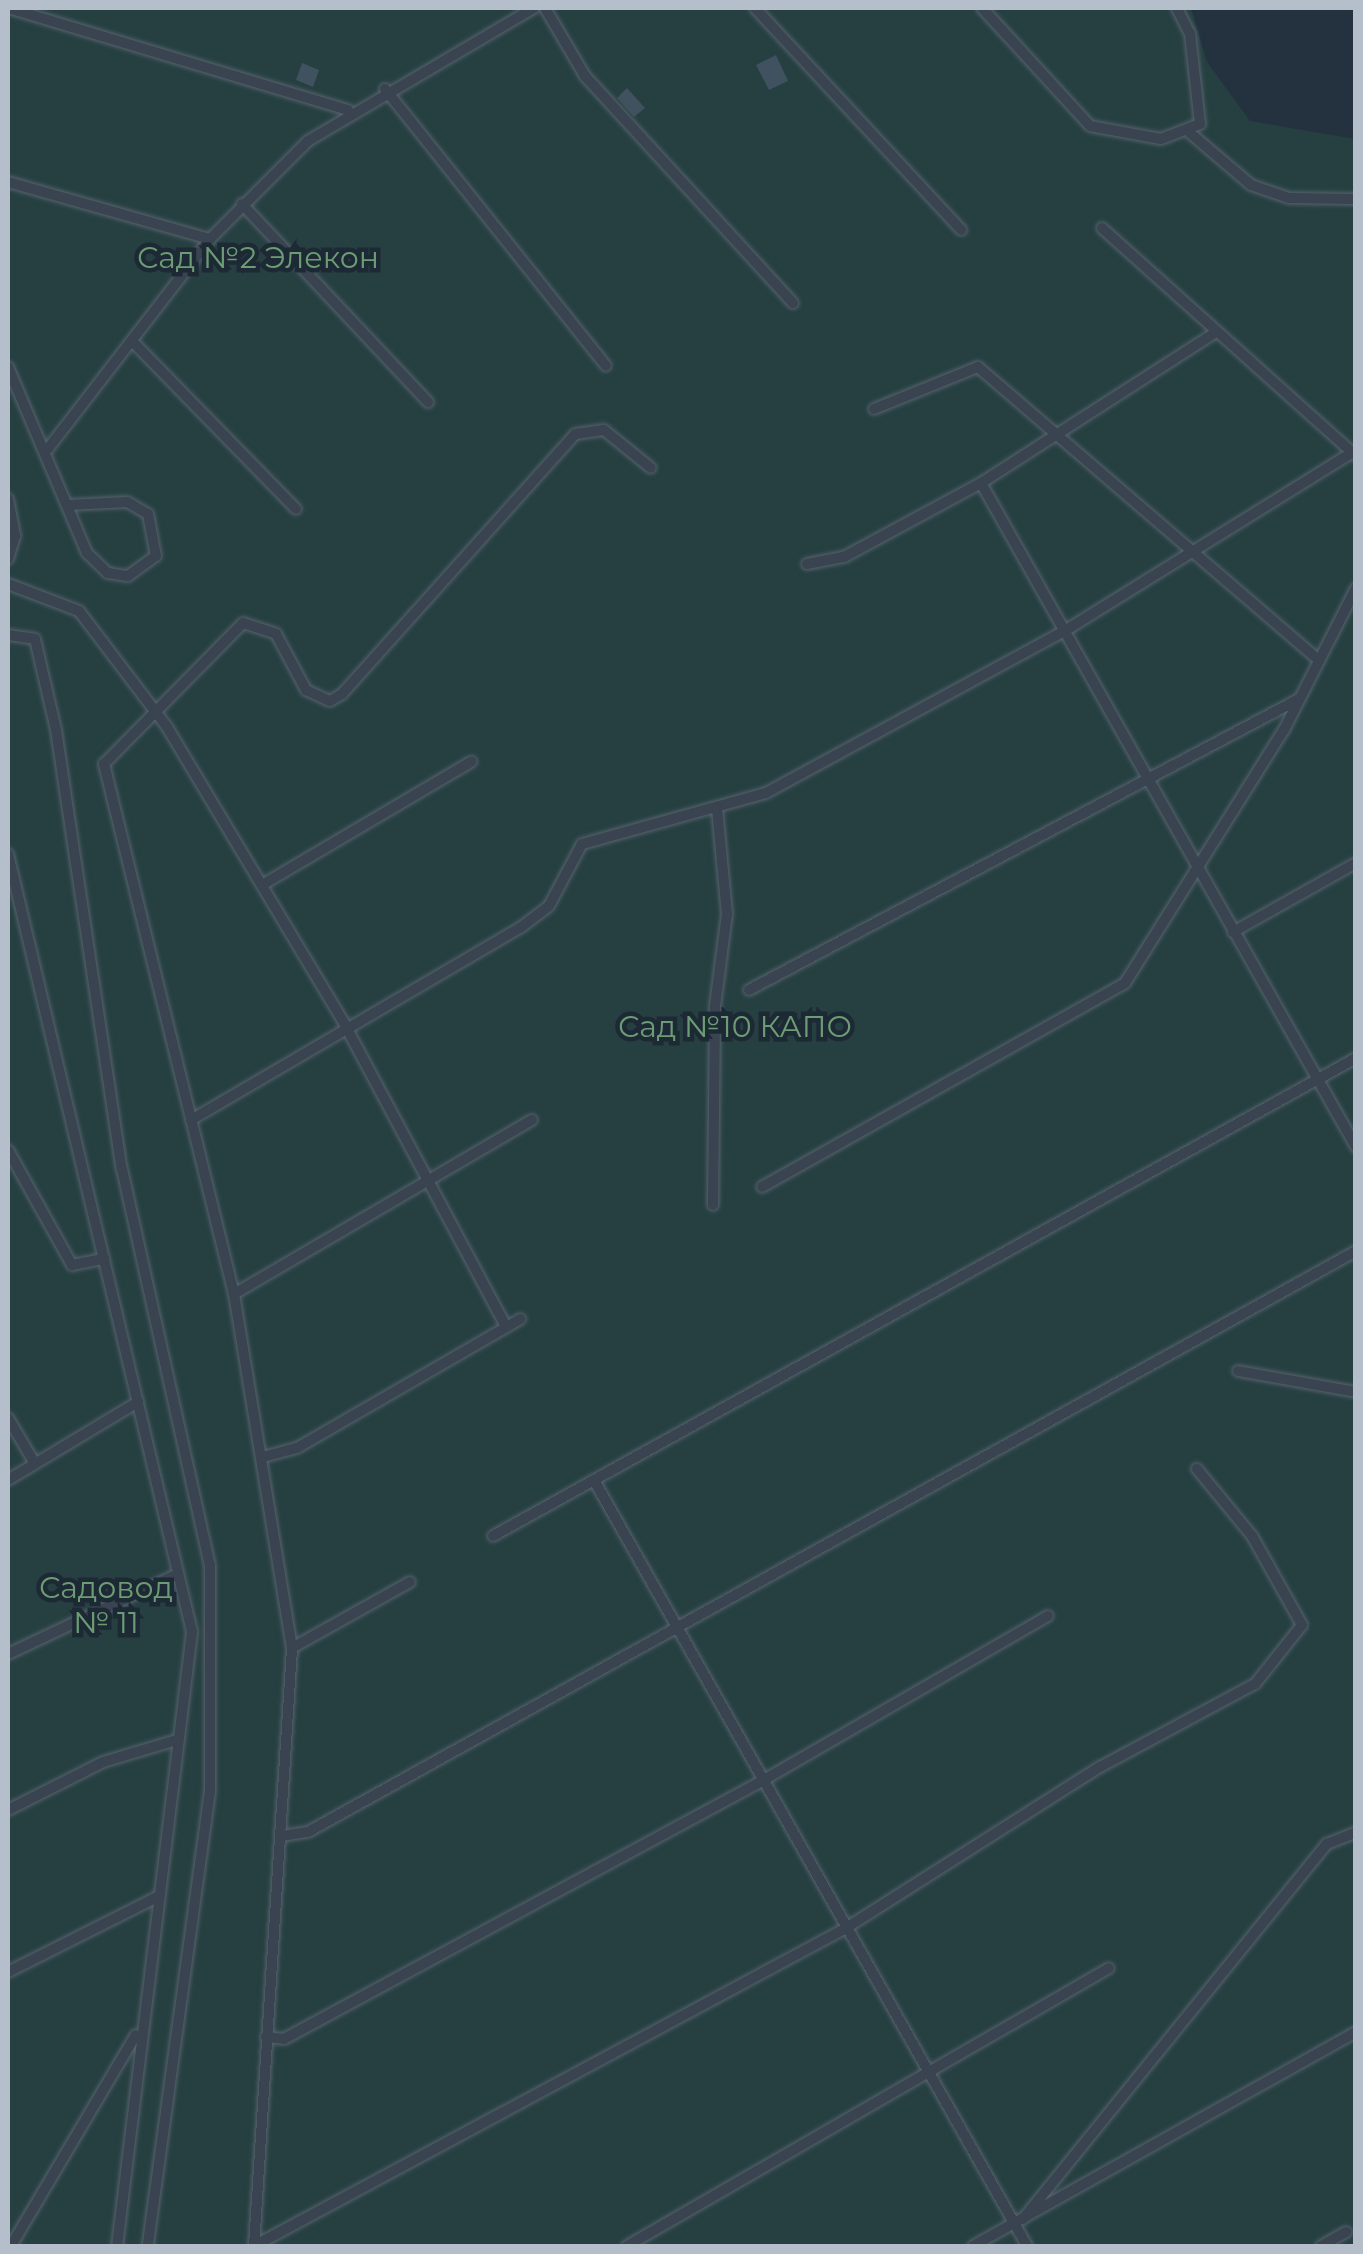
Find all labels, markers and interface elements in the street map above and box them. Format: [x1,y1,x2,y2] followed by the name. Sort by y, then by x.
[137,240,379,276] park label: Сад №2 Элекон
[618,1009,852,1045] park label: Сад №10 КАПО
[39,1570,173,1640] park label: Садовод № 11

